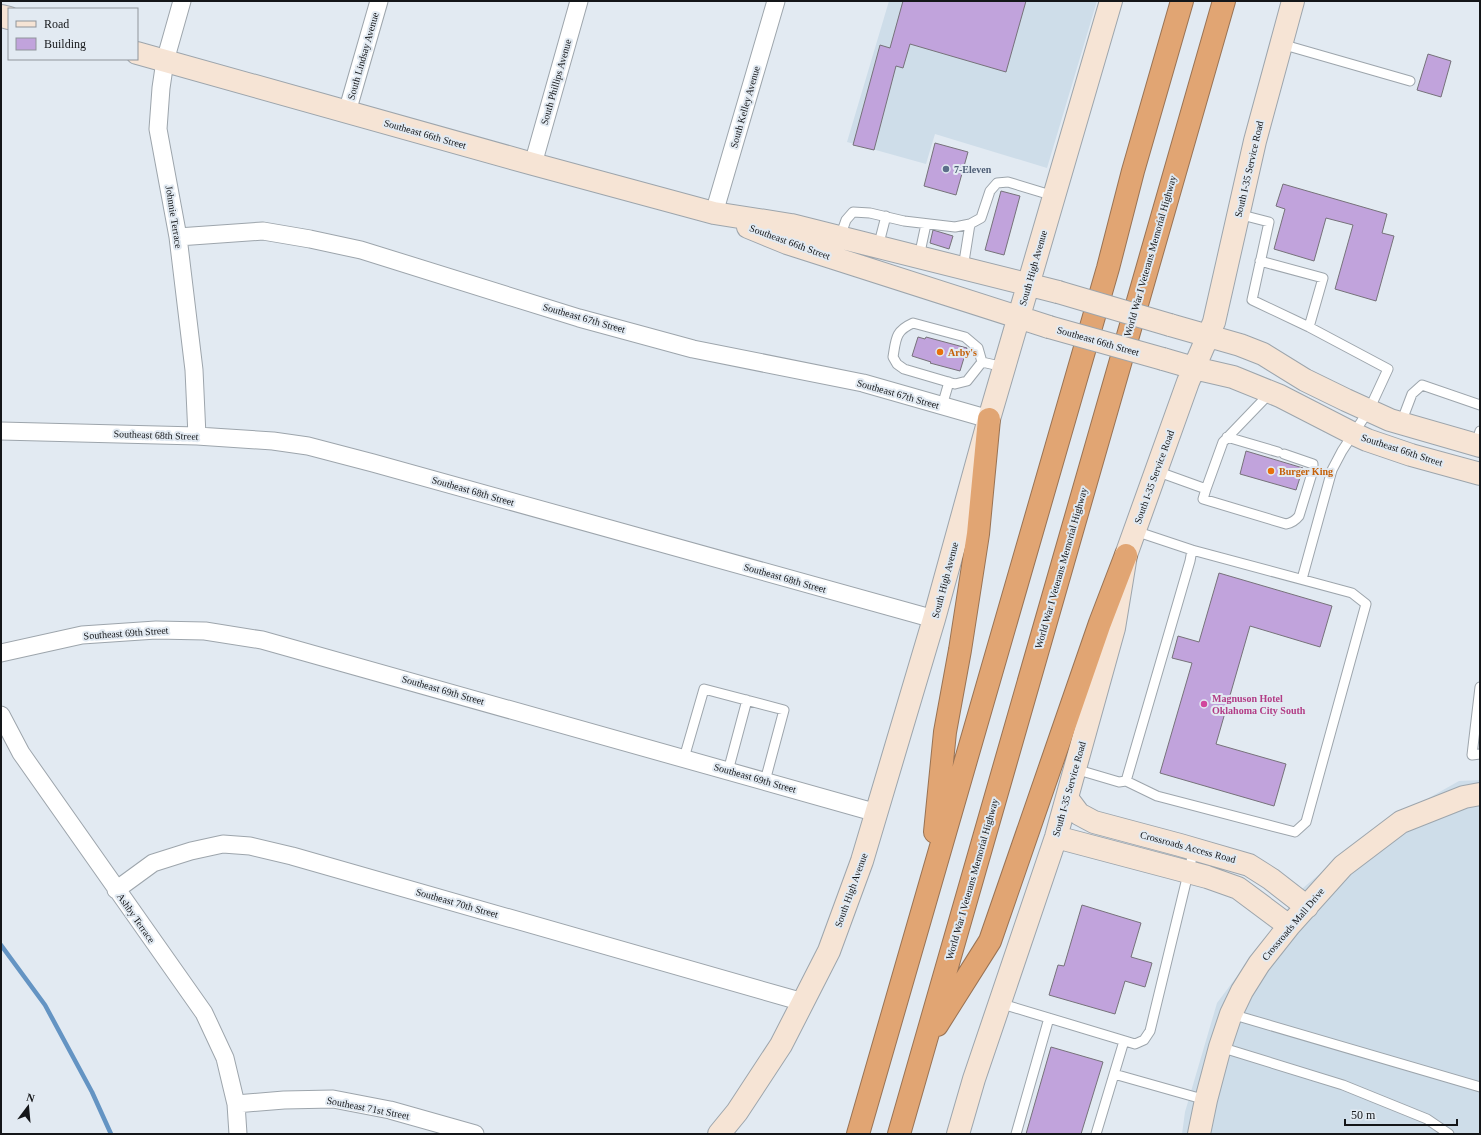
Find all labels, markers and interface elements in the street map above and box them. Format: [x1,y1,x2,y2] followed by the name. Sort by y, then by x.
[8,8,138,60] legend
[345,11,381,101] street label: South Lindsay Avenue
[44,17,69,31] text: Road
[44,37,86,51] text: Building
[538,37,574,126] street label: South Phillips Avenue
[728,64,762,149] street label: South Kelley Avenue
[383,117,468,151] street label: Southeast 66th Street
[1233,120,1265,218] street label: South I-35 Service Road
[941,164,951,174] marker: 7-Eleven
[954,164,992,175] place label: 7-Eleven
[1122,174,1178,338] street label: World War I Veterans Memorial Highway
[164,185,184,250] street label: Johnnie Terrace
[748,222,832,262] street label: Southeast 66th Street
[1017,228,1049,307] street label: South High Avenue
[542,301,627,335] street label: Southeast 67th Street
[1056,324,1141,358] street label: Southeast 66th Street
[935,347,945,357] marker: Arby's
[948,347,977,358] place label: Arby's
[856,377,941,411] street label: Southeast 67th Street
[113,428,199,442] street label: Southeast 68th Street
[1132,429,1176,525] street label: South I-35 Service Road
[1360,432,1444,468] street label: Southeast 66th Street
[1266,466,1276,476] marker: Burger King
[1279,466,1333,477] place label: Burger King
[431,474,516,508] street label: Southeast 68th Street
[1033,486,1089,650] street label: World War I Veterans Memorial Highway
[930,540,961,619] street label: South High Avenue
[743,561,828,595] street label: Southeast 68th Street
[83,625,169,641] street label: Southeast 69th Street
[401,673,486,707] street label: Southeast 69th Street
[1212,693,1306,716] place label: Magnuson Hotel Oklahoma City South
[1199,699,1209,709] marker: Magnuson Hotel Oklahoma City South
[1050,740,1088,838] street label: South I-35 Service Road
[713,761,798,795] street label: Southeast 69th Street
[944,797,1000,961] street label: World War I Veterans Memorial Highway
[1139,829,1237,865] street label: Crossroads Access Road
[832,851,870,929] street label: South High Avenue
[1260,885,1327,962] street label: Crossroads Mall Drive
[415,886,500,920] street label: Southeast 70th Street
[115,891,158,945] street label: Ashby Terrace
[8,1087,48,1127] north arrow
[25,1091,36,1104] text: N
[326,1095,410,1121] street label: Southeast 71st Street
[1345,1101,1457,1127] scale bar
[1351,1108,1376,1122] text: 50 m

